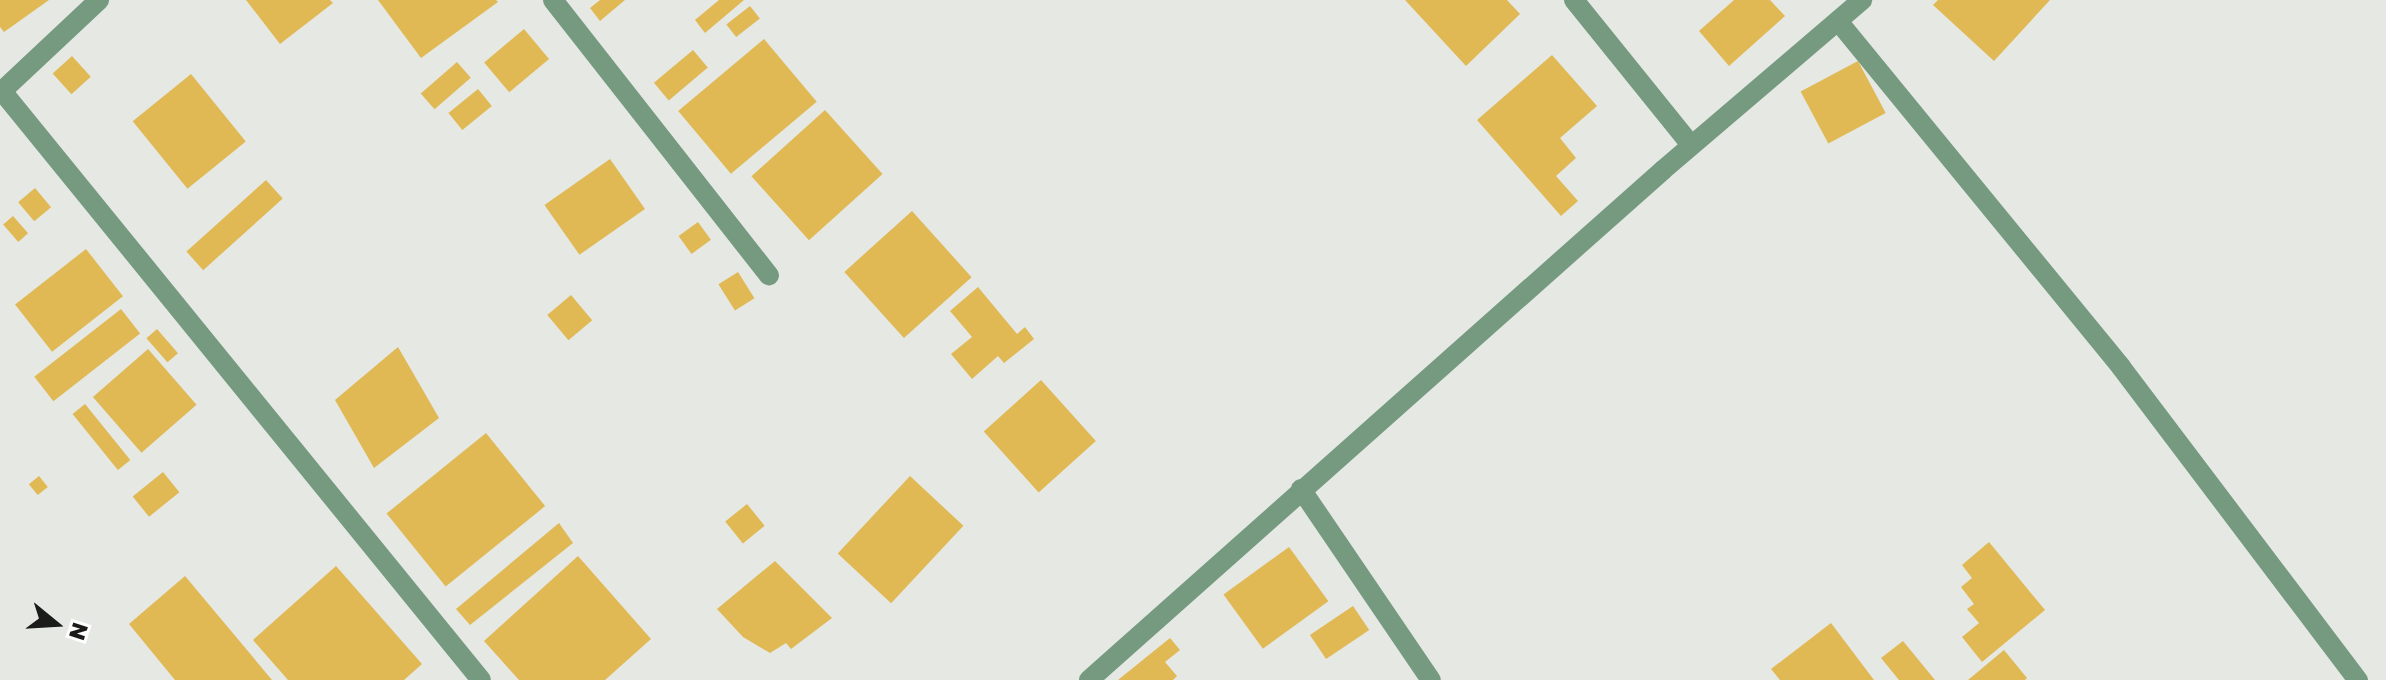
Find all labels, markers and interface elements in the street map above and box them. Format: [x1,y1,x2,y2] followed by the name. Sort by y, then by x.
[16,584,96,664] north arrow
[64,619,95,644] text: N

